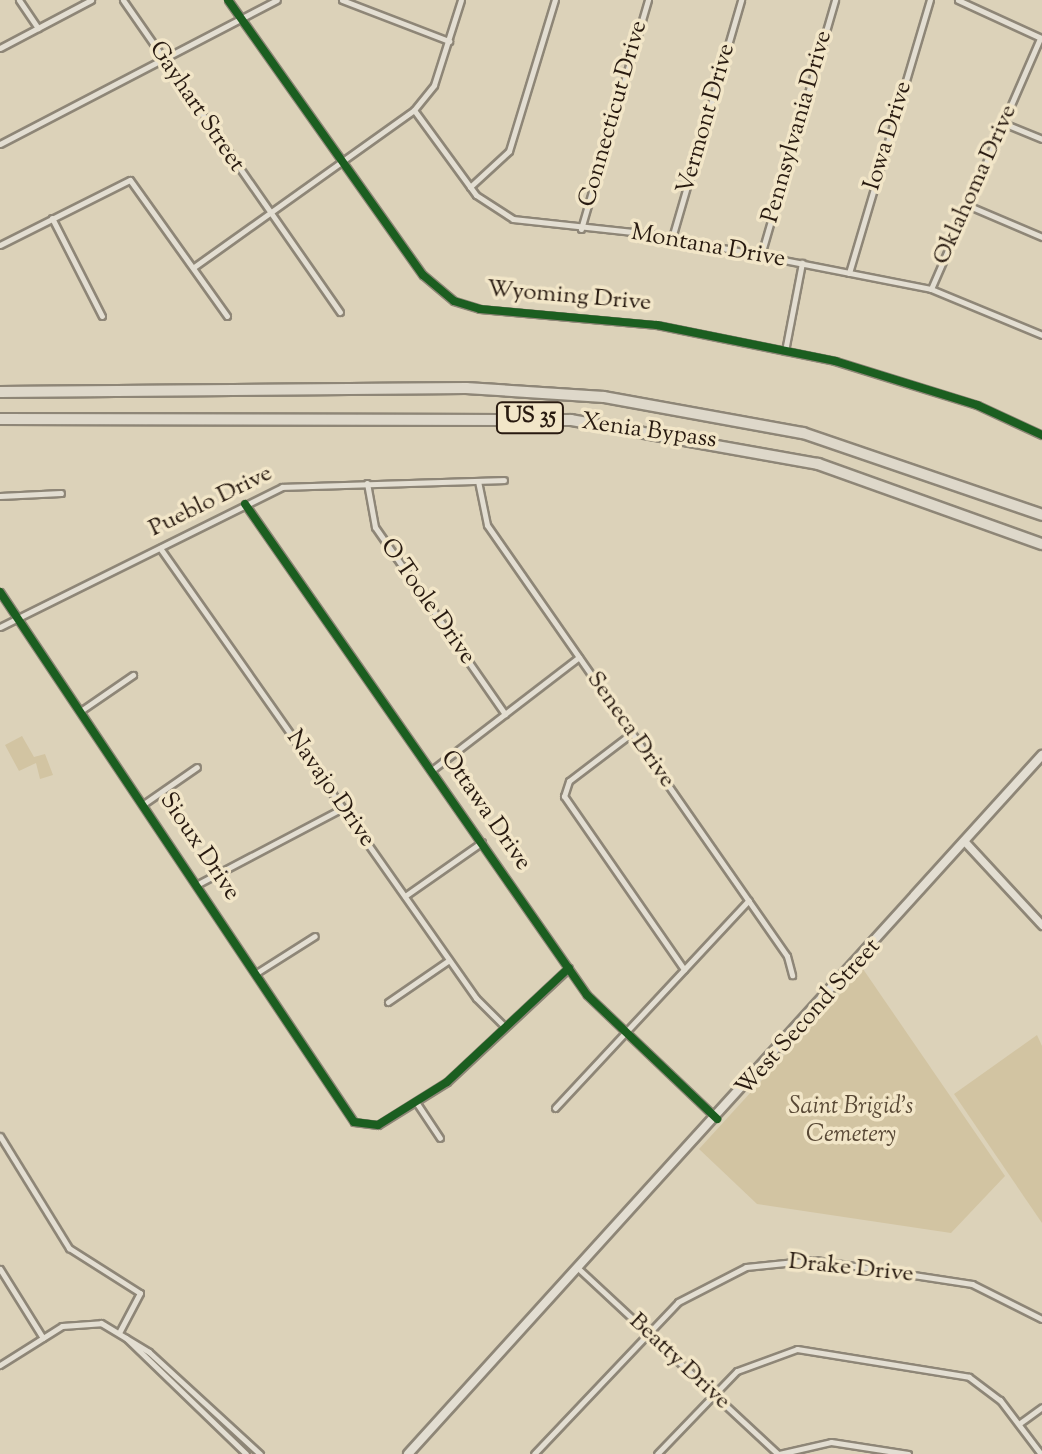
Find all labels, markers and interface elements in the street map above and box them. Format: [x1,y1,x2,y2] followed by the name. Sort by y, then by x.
[574,18,654,210] street label: Connecticut Drive
[757,28,839,226] street label: Pennsylvania Drive
[142,36,250,178] street label: Gayhart Street
[672,41,742,197] street label: Vermont Drive
[859,78,919,194] street label: Iowa Drive
[928,101,1024,269] street label: Oklahoma Drive
[629,219,787,275] street label: Montana Drive
[486,275,652,319] street label: Wyoming Drive
[494,400,566,436] road number: US 35
[580,408,718,456] street label: Xenia Bypass
[145,460,277,544] street label: Pueblo Drive
[373,534,481,670] street label: O Toole Drive
[579,666,681,794] street label: Seneca Drive
[279,725,381,853] street label: Navajo Drive
[433,746,537,876] street label: Ottawa Drive
[152,788,246,906] street label: Sioux Drive
[731,933,887,1103] street label: West Second Street
[789,1094,913,1150] park label: Saint Brigid’s Cemetery
[787,1248,915,1290] street label: Drake Drive
[622,1308,736,1416] street label: Beatty Drive

